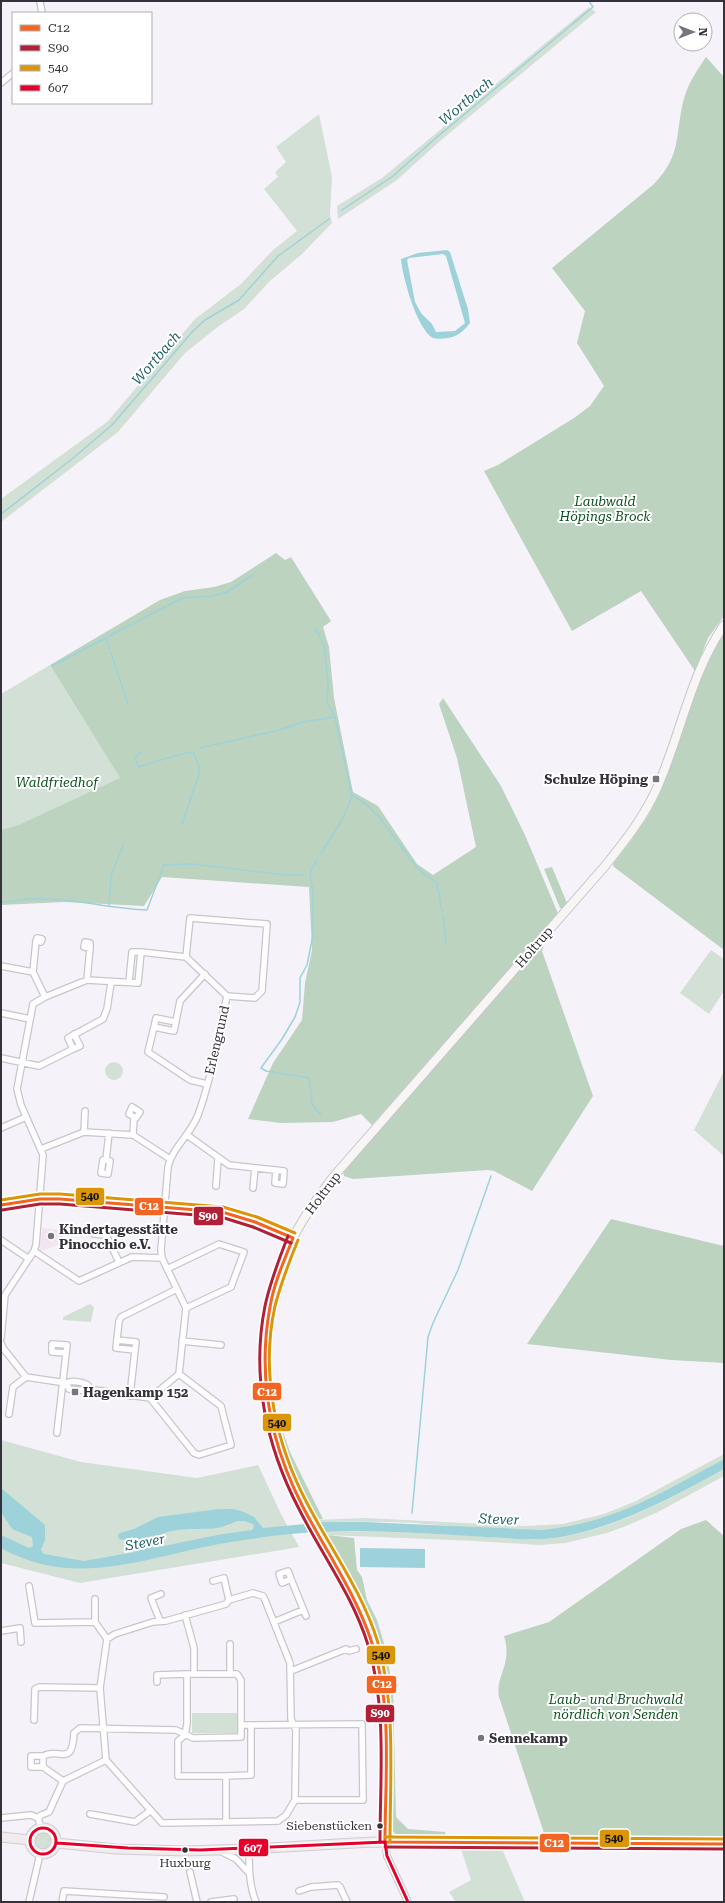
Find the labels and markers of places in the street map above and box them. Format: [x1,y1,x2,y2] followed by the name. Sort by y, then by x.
[544,772,648,787] place label: Schulze Höping
[651,774,661,784] marker: Schulze Höping
[59,1222,178,1252] place label: Kindertagesstätte Pinocchio e.V.
[46,1231,56,1241] marker: Kindertagesstätte Pinocchio e.V.
[83,1385,188,1400] place label: Hagenkamp 152
[70,1387,80,1397] marker: Hagenkamp 152
[489,1731,568,1746] place label: Sennekamp
[476,1733,486,1743] marker: Sennekamp
[286,1819,372,1833] place label: Siebenstücken
[375,1821,385,1831] marker: Siebenstücken
[180,1845,190,1855] marker: Huxburg
[159,1856,211,1870] place label: Huxburg

